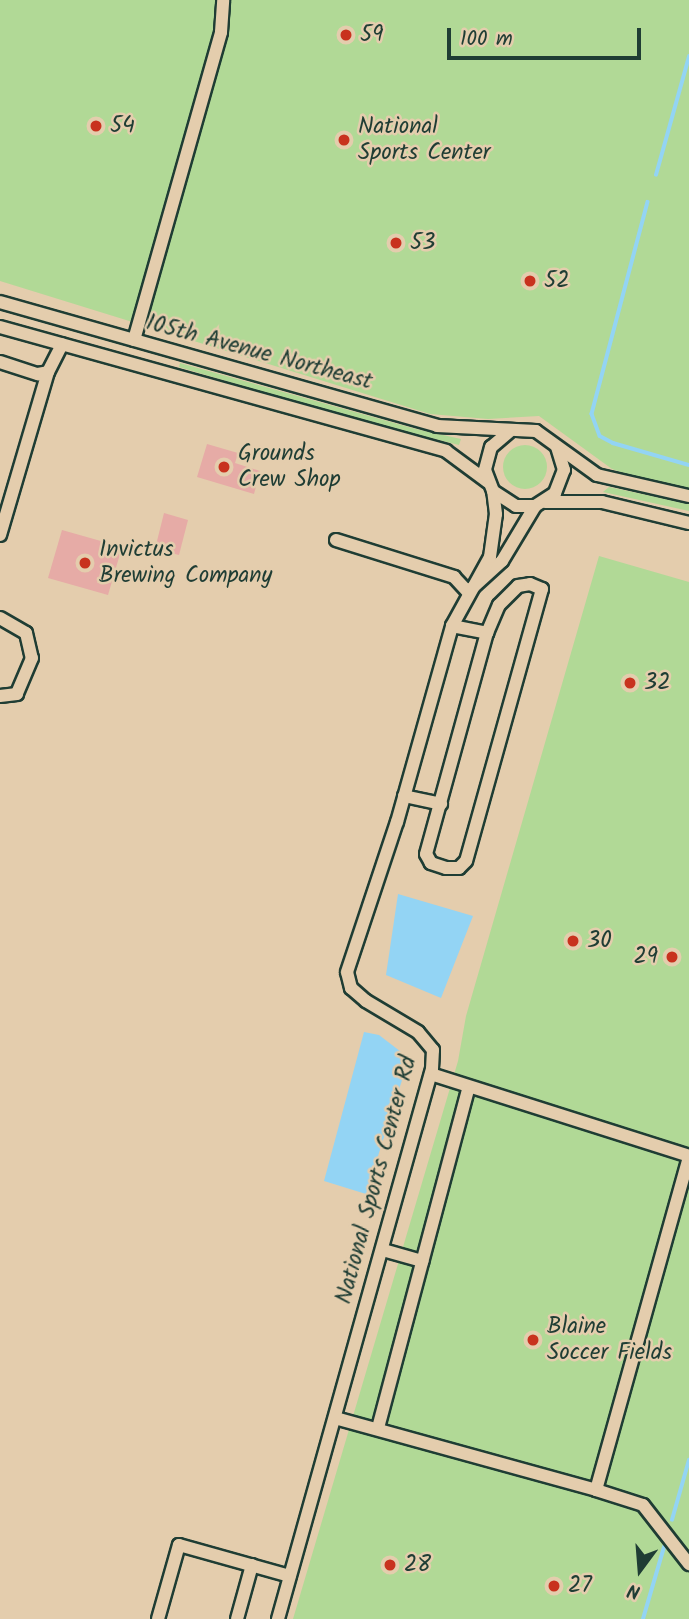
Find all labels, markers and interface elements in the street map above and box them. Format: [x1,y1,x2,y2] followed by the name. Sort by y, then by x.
[451,14,645,58] scale bar
[360,21,384,49] place label: 59
[460,23,513,56] text: 100 m
[338,27,354,43] marker: 59
[110,112,135,140] place label: 54
[358,113,490,167] place label: National Sports Center
[88,118,104,134] marker: 54
[336,132,352,148] marker: National Sports Center
[410,229,435,257] place label: 53
[388,235,404,251] marker: 53
[544,267,570,295] place label: 52
[522,273,538,289] marker: 52
[143,310,375,396] street label: 105th Avenue Northeast
[238,440,340,494] place label: Grounds Crew Shop
[216,459,232,475] marker: Grounds Crew Shop
[99,536,272,590] place label: Invictus Brewing Company
[77,555,93,571] marker: Invictus Brewing Company
[644,669,670,697] place label: 32
[622,675,638,691] marker: 32
[587,927,612,955] place label: 30
[565,933,581,949] marker: 30
[633,943,658,971] place label: 29
[664,949,680,965] marker: 29
[331,1053,423,1307] street label: National Sports Center Rd
[547,1313,672,1367] place label: Blaine Soccer Fields
[525,1332,541,1348] marker: Blaine Soccer Fields
[605,1535,675,1605] north arrow
[404,1551,431,1579] place label: 28
[382,1557,398,1573] marker: 28
[568,1572,592,1600] place label: 27
[624,1574,644,1606] text: N
[546,1578,562,1594] marker: 27

